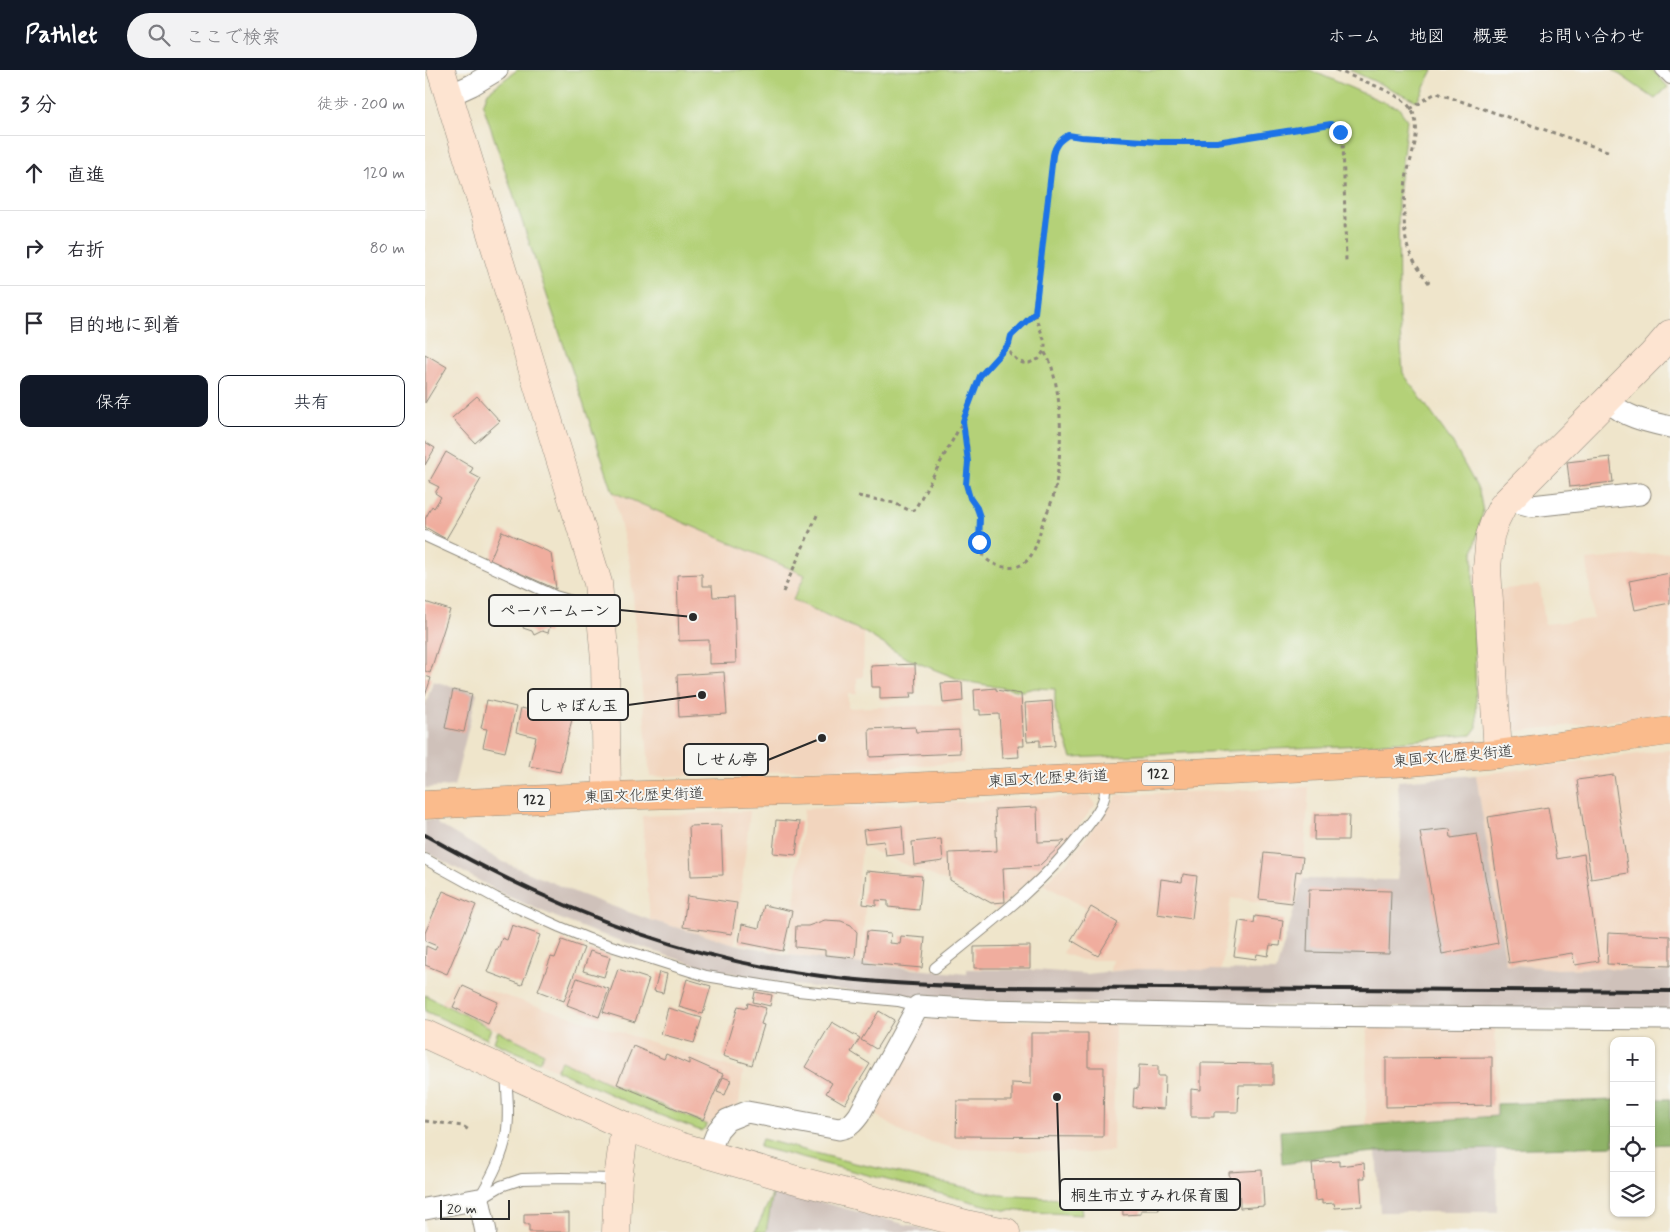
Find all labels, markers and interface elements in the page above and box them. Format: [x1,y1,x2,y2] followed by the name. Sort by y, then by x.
[127,13,477,58] search box
[25,20,97,51] text: Pathlet
[145,21,173,49] icon: search
[185,25,280,50] text: ここで検索
[1328,25,1381,49] text: ホーム
[1409,25,1445,49] text: 地図
[1473,25,1509,49] text: 概要
[1537,25,1645,49] text: お問い合わせ
[20,91,56,119] text: 3 分
[317,94,405,115] text: 徒歩 · 200 m
[1329,121,1352,144] route end
[20,159,48,187] icon: ahead
[67,163,105,188] text: 直進
[363,163,405,184] text: 120 m
[20,234,48,262] icon: right
[67,238,105,263] text: 右折
[370,238,405,259] text: 80 m
[20,309,48,337] icon: arrive
[67,313,181,338] text: 目的地に到着
[20,375,208,427] button: 保存
[218,375,405,427] button: 共有
[968,531,991,554] route start
[489,595,620,626] callout: ペーパームーン
[500,601,610,622] text: ペーパームーン
[528,689,628,720] callout: しゃぼん玉
[538,696,618,717] text: しゃぼん玉
[1392,742,1514,772] street label: 東国文化歴史街道
[684,744,768,775] callout: しせん亭
[694,750,758,771] text: しせん亭
[1142,762,1174,786] road number: 122
[988,766,1108,792] street label: 東国文化歴史街道
[584,784,704,808] street label: 東国文化歴史街道
[518,788,550,812] road number: 122
[1610,1037,1655,1217] map controls
[1610,1037,1655,1082] button: +
[1610,1082,1655,1127] button: −
[1610,1127,1655,1172] button: locate
[1610,1172,1655,1217] button: layers
[1060,1179,1240,1210] callout: 桐生市立すみれ保育園
[1071,1186,1229,1207] text: 桐生市立すみれ保育園
[440,1197,510,1220] scale bar
[447,1200,477,1218] text: 20 m

